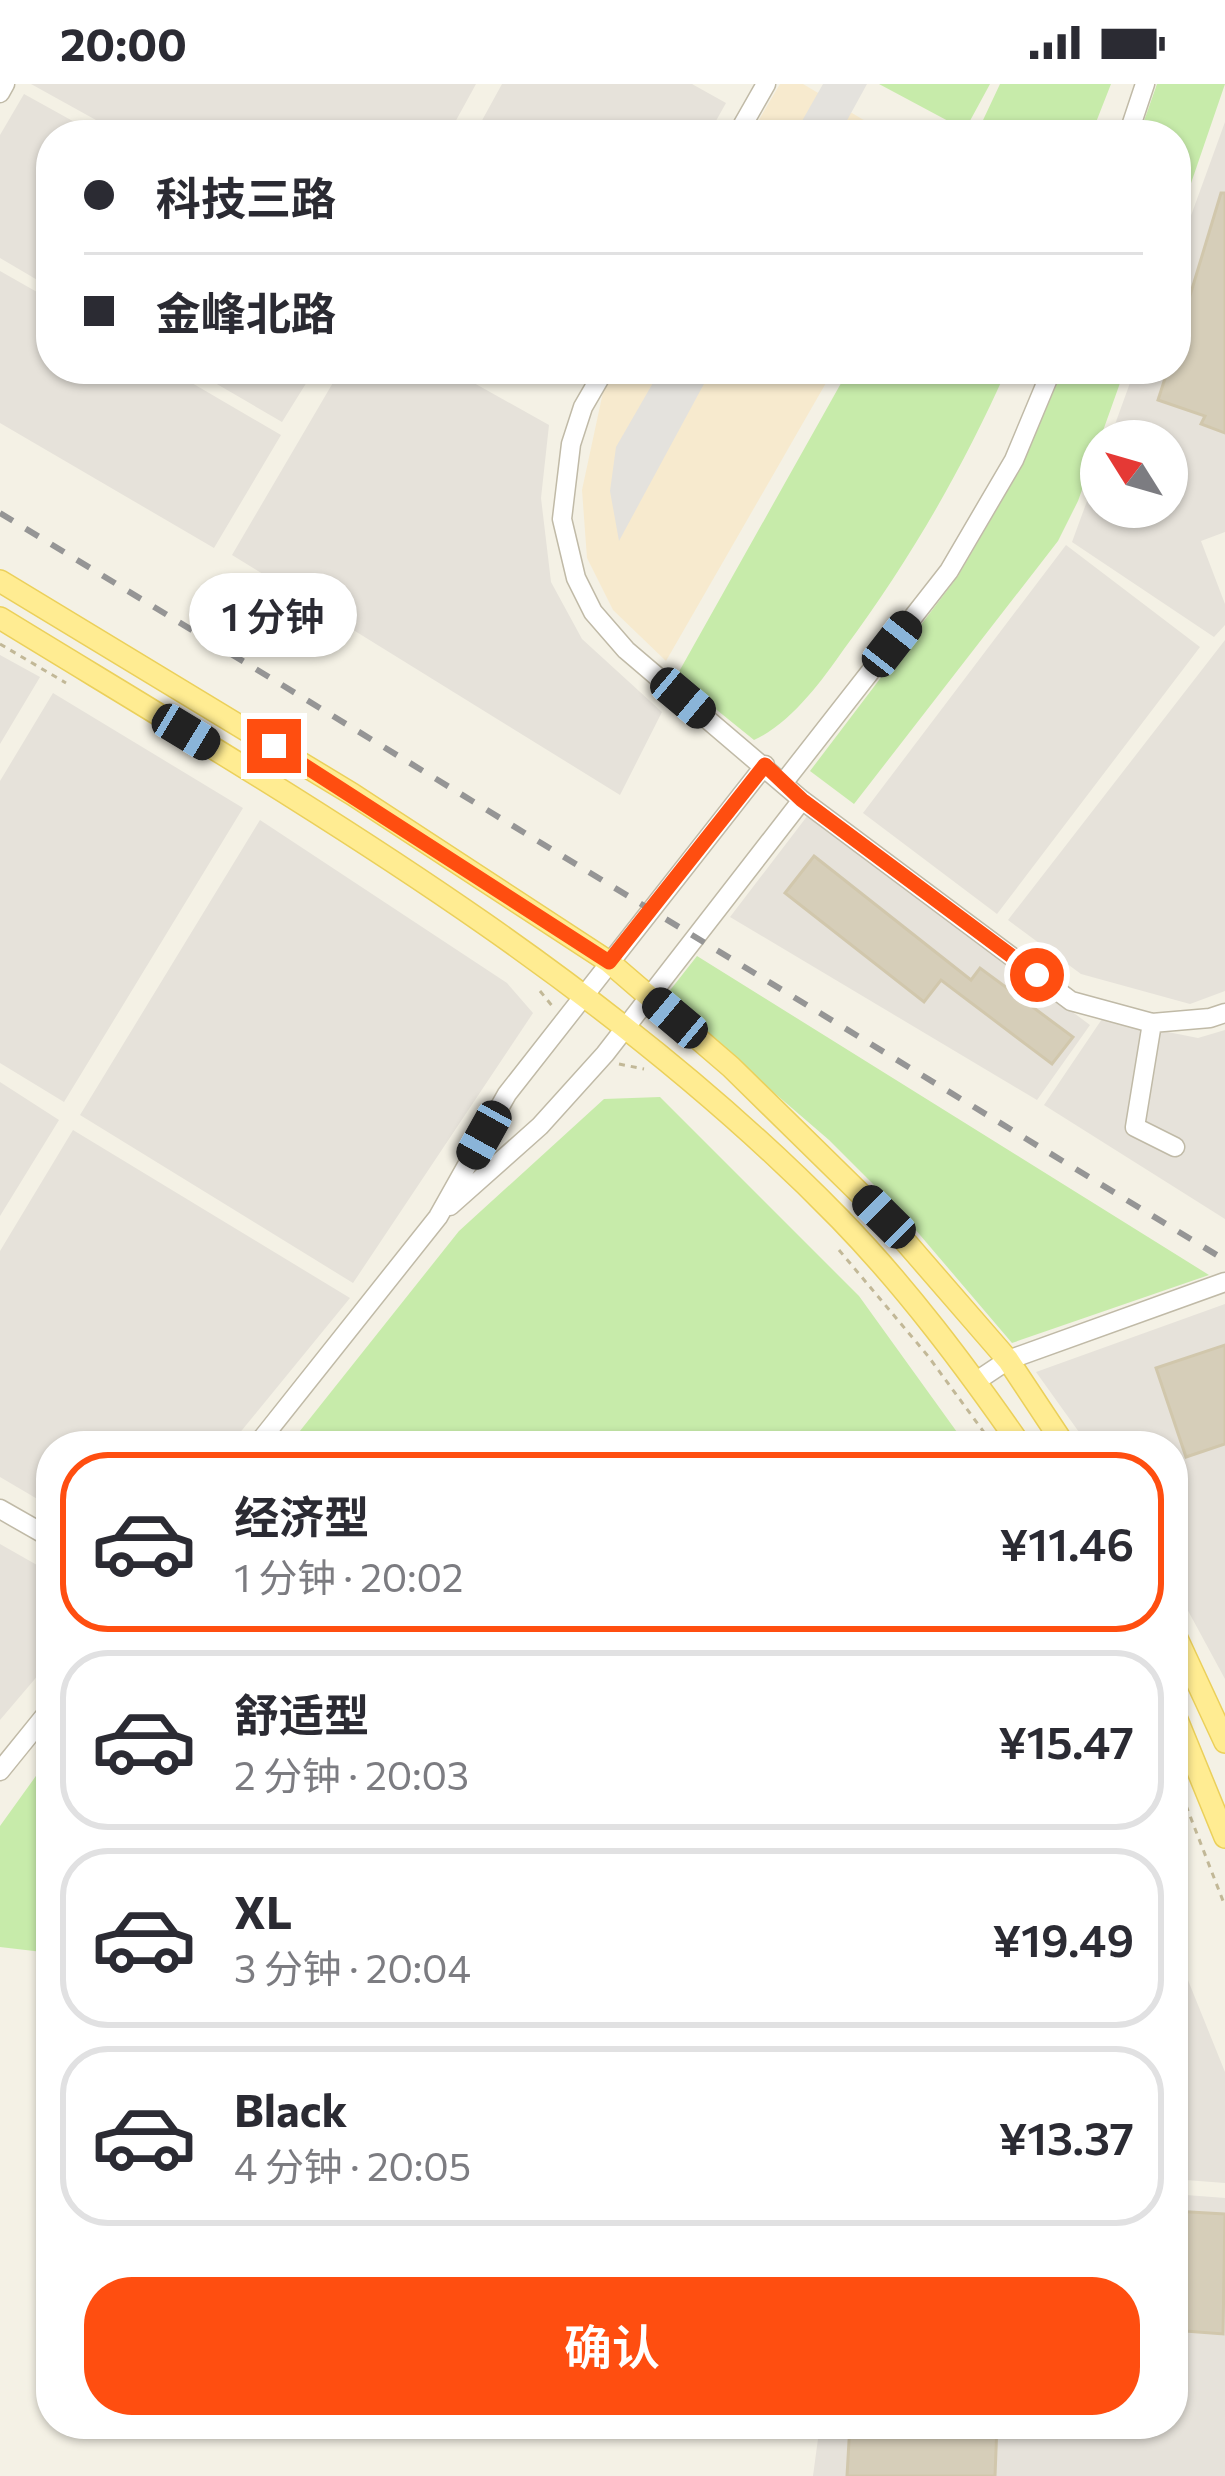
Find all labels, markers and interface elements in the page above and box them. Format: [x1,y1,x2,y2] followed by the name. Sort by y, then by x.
[60,15,187,70] text: 20:00
[156,169,336,224] text: 科技三路
[156,284,336,339] text: 金峰北路
[1080,420,1188,528] north arrow
[1080,420,1188,528] map controls
[190,572,358,656] callout: 1 分钟
[222,591,324,639] text: 1 分钟
[856,605,928,683] car
[644,661,722,735] car
[146,698,226,766] car
[247,719,301,773] route end
[1010,948,1064,1002] route start
[636,981,714,1055] car
[451,1095,517,1175] car
[846,1179,922,1255] car
[90,1488,198,1596] icon: car
[234,1488,369,1543] text: 经济型
[1000,1515,1134,1570] text: ¥11.46
[234,1552,463,1600] text: 1 分钟 · 20:02
[90,1686,198,1794] icon: car
[234,1686,369,1741] text: 舒适型
[998,1713,1134,1768] text: ¥15.47
[234,1750,469,1798] text: 2 分钟 · 20:03
[234,1883,292,1938] text: XL
[90,1884,198,1992] icon: car
[993,1911,1134,1966] text: ¥19.49
[234,1943,471,1991] text: 3 分钟 · 20:04
[234,2081,347,2136] text: Black
[90,2082,198,2190] icon: car
[999,2109,1134,2164] text: ¥13.37
[234,2141,471,2189] text: 4 分钟 · 20:05
[84,2277,1140,2415] button: 确认

